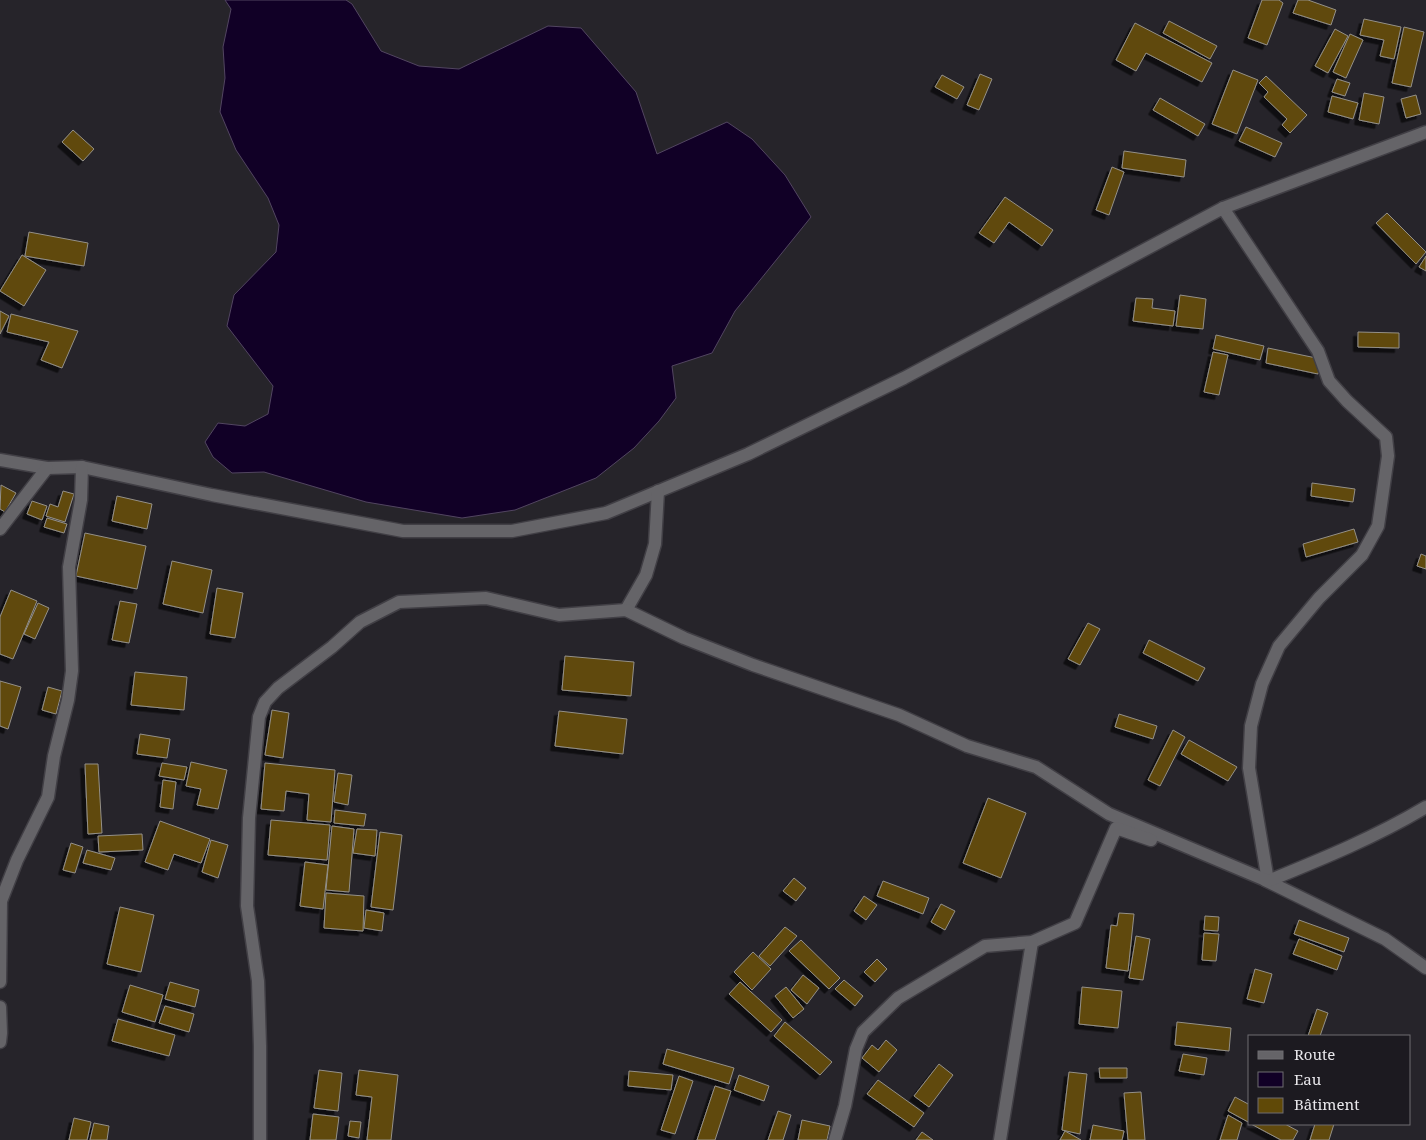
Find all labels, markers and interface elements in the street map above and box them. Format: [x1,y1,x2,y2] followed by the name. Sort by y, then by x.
[1248,1035,1411,1125] legend
[1294,1044,1335,1064] text: Route
[1294,1069,1322,1089] text: Eau
[1294,1094,1360,1114] text: Bâtiment

